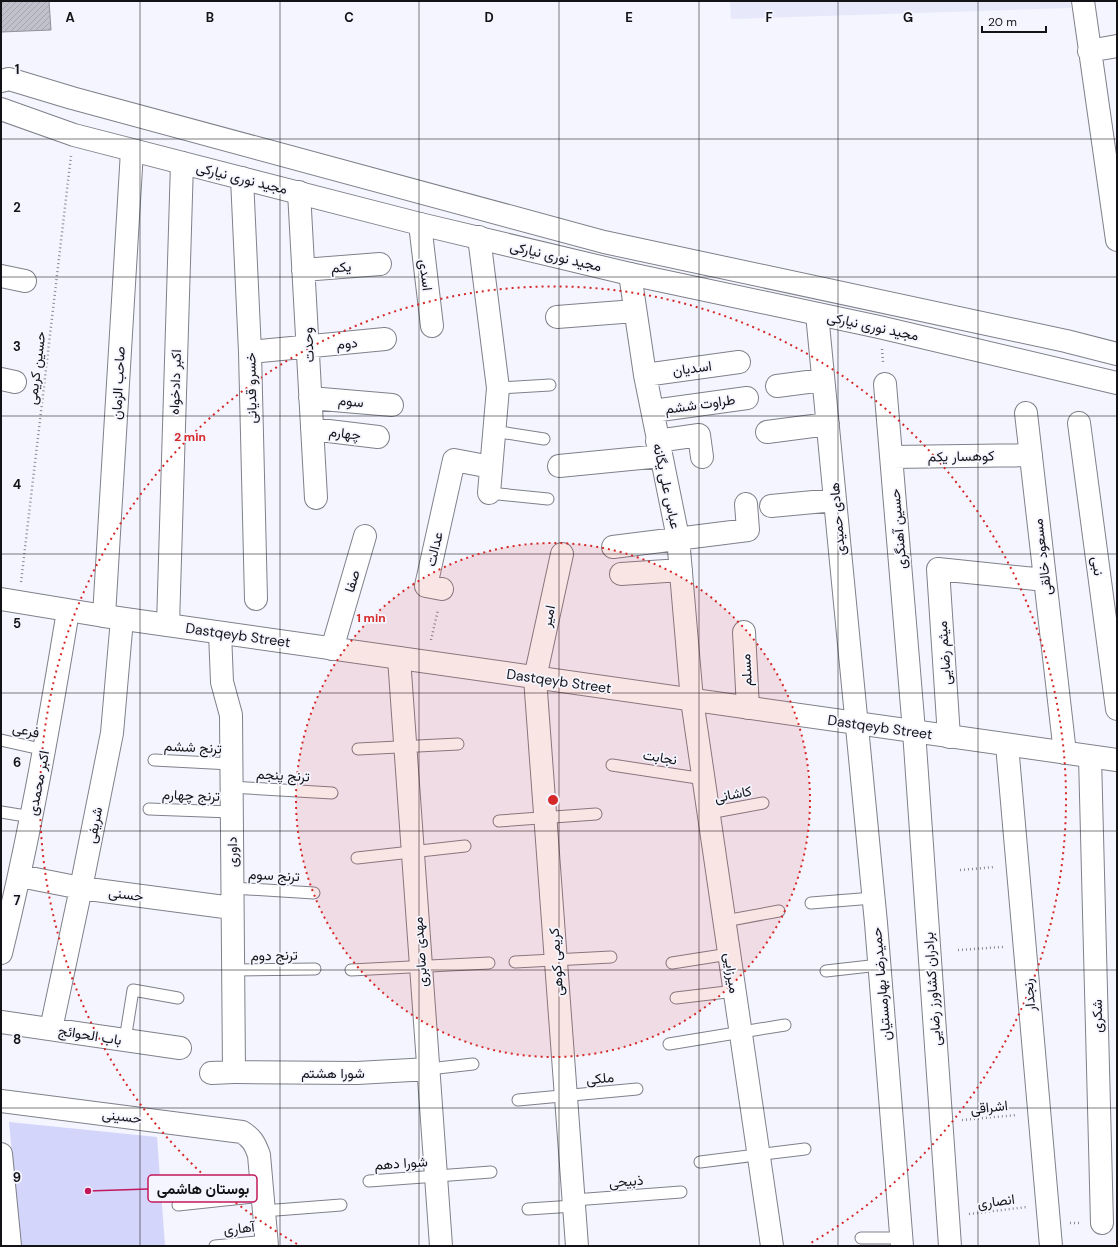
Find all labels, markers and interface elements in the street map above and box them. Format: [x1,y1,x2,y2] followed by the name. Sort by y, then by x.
[982,8,1046,34] scale bar
[65,9,75,26] text: A
[206,9,214,26] text: B
[344,9,354,26] text: C
[484,9,494,26] text: D
[625,9,633,26] text: E
[765,9,773,26] text: F
[903,9,913,26] text: G
[988,14,1017,30] text: 20 m
[15,61,19,78] text: 1
[195,158,289,198] street label: مجید نوری نیارکی
[13,199,21,216] text: 2
[508,237,604,275] street label: مجید نوری نیارکی
[330,257,352,277] street label: یکم
[415,258,437,292] street label: اسدی
[825,307,921,345] street label: مجید نوری نیارکی
[298,327,318,363] street label: وحدت
[23,330,49,406] street label: حسین کریمی
[336,333,359,353] street label: دوم
[13,338,21,355] text: 3
[107,345,129,420] street label: صاحب الزمان
[165,349,185,415] street label: اکبر دادخواه
[241,352,261,424] street label: خسرو قدیانی
[671,356,713,380] street label: اسدیان
[664,390,736,418] street label: طراوت ششم
[337,391,365,411] street label: سوم
[328,422,362,445] street label: چهارم
[174,429,206,445] text: 2 min
[649,442,685,530] street label: عباس علی یگانه
[928,446,994,466] street label: کوهسار یکم
[13,476,21,493] text: 4
[825,481,849,556] street label: هادی حمیدی
[886,488,910,570] street label: حسین آهنگری
[1028,518,1056,596] street label: مسعود خالقی
[421,530,447,568] street label: عدالت
[1088,555,1108,577] street label: نبی
[340,567,364,594] street label: صفا
[537,604,559,629] street label: امیر
[356,610,386,626] text: 1 min
[13,615,21,632] text: 5
[184,619,292,651] street label: Dastqeyb Street
[933,620,955,686] street label: میثم رضایی
[736,653,756,687] street label: مسلم
[505,665,613,697] street label: Dastqeyb Street
[826,711,934,743] street label: Dastqeyb Street
[11,718,41,742] street label: فرعی
[164,736,222,759] street label: ترنج ششم
[642,745,678,769] street label: نجابت
[23,749,53,817] street label: اکبر محمدی
[13,754,21,771] text: 6
[256,765,310,787] street label: ترنج پنجم
[713,782,753,806] street label: کاشانی
[162,785,220,807] street label: ترنج چهارم
[546,793,560,807] centre of rings
[82,805,106,845] street label: شریفی
[223,836,241,868] street label: داوری
[248,865,300,887] street label: ترنج سوم
[108,883,144,905] street label: حسنی
[14,892,21,909] text: 7
[409,916,431,988] street label: مهدی صابری
[545,927,567,997] street label: کریمی کوهی
[867,927,895,1041] street label: حمیدرضا بهارمستیان
[919,931,945,1047] street label: برادران کشاورز رضایی
[250,946,298,966] street label: ترنج دوم
[720,952,744,994] street label: میرزایی
[1019,978,1039,1013] street label: رنجدار
[1088,999,1106,1033] street label: شکری
[57,1021,123,1051] street label: باب الحوائج
[13,1031,21,1048] text: 8
[301,1064,365,1082] street label: شورا هشتم
[585,1068,615,1088] street label: ملکی
[969,1096,1009,1118] street label: اشراقی
[101,1105,143,1127] street label: حسینی
[374,1152,428,1174] street label: شورا دهم
[13,1169,21,1186] text: 9
[608,1171,644,1191] street label: ذبیحی
[148,1175,257,1202] callout: بوستان هاشمی
[157,1179,249,1199] text: بوستان هاشمی
[976,1190,1016,1212] street label: انصاری
[222,1217,257,1239] street label: آهاری

